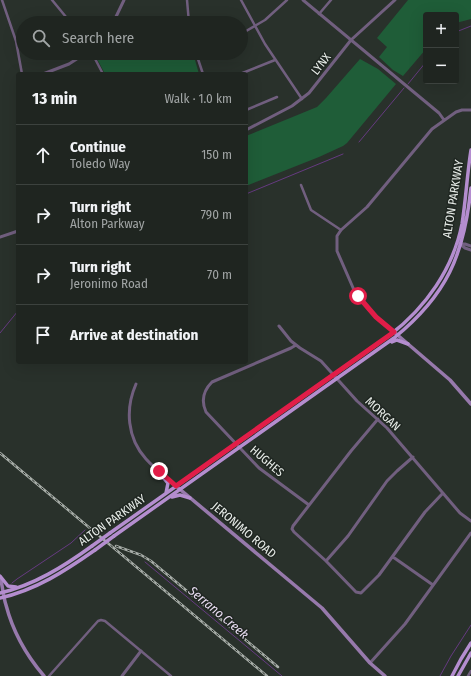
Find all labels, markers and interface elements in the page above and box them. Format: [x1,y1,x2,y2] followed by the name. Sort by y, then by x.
[423,12,459,84] map controls
[423,12,459,48] button: +
[16,16,248,60] search box
[30,27,52,49] icon: search
[62,29,134,47] text: Search here
[423,48,459,84] button: −
[308,50,334,78] street label: LYNX
[32,88,77,109] text: 13 min
[165,91,232,106] text: Walk · 1.0 km
[70,138,126,156] text: Continue
[32,144,54,166] icon: ahead
[201,147,232,162] text: 150 m
[70,156,130,171] text: Toledo Way
[440,159,466,239] street label: ALTON PARKWAY
[70,198,131,216] text: Turn right
[32,204,54,226] icon: right
[201,207,232,222] text: 790 m
[70,216,144,231] text: Alton Parkway
[70,258,131,276] text: Turn right
[32,264,54,286] icon: right
[207,267,232,282] text: 70 m
[70,276,148,291] text: Jeronimo Road
[349,287,367,305] route start
[32,324,54,346] icon: arrive
[70,326,198,344] text: Arrive at destination
[363,394,403,434] street label: MORGAN
[247,443,287,479] street label: HUGHES
[150,462,168,480] route end
[76,492,148,548] street label: ALTON PARKWAY
[209,499,279,561] street label: JERONIMO ROAD
[185,582,252,642] water label: Serrano Creek

